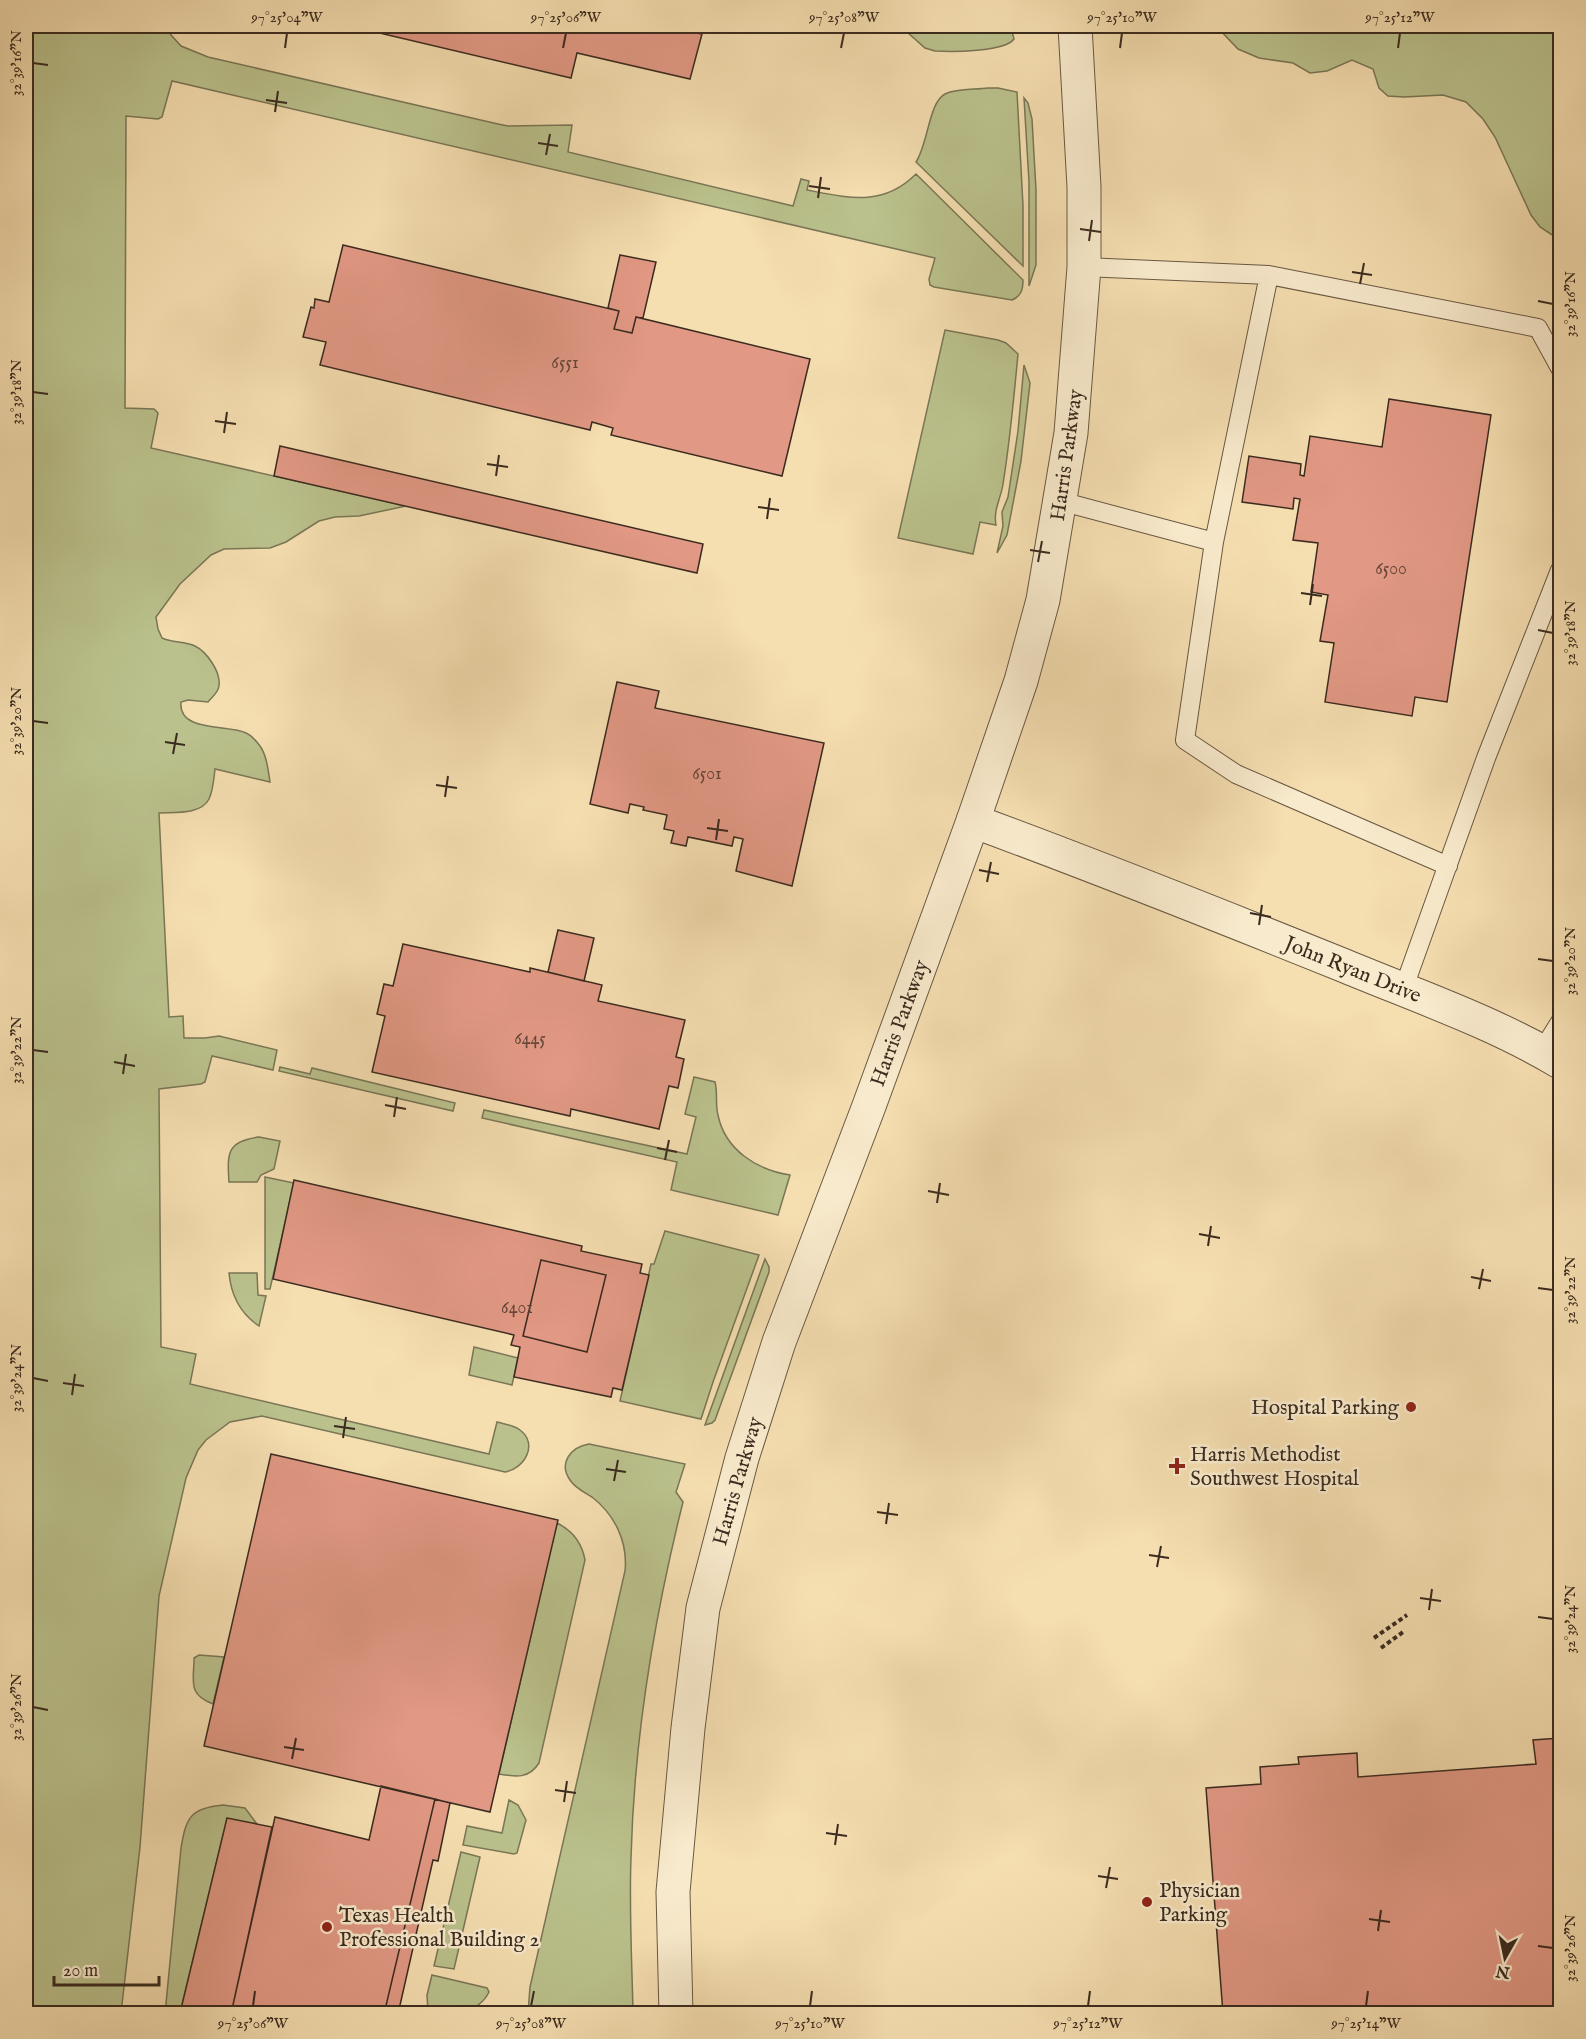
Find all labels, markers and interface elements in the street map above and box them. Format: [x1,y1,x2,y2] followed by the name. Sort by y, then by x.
[250,8,323,27] text: 97°25'04"W
[530,8,602,27] text: 97°25'06"W
[808,8,880,27] text: 97°25'08"W
[1086,8,1157,27] text: 97°25'10"W
[1364,8,1435,27] text: 97°25'12"W
[7,30,26,96] text: 32°39'16"N
[1561,271,1580,337] text: 32°39'16"N
[551,352,579,375] house number: 6551
[7,359,26,425] text: 32°39'18"N
[1045,387,1090,523] street label: Harris Parkway
[1375,558,1407,581] house number: 6500
[1561,600,1580,666] text: 32°39'18"N
[7,687,26,755] text: 32°39'20"N
[692,763,722,786] house number: 6501
[1561,927,1580,995] text: 32°39'20"N
[1278,930,1425,1010] street label: John Ryan Drive
[865,956,936,1091] street label: Harris Parkway
[7,1016,26,1084] text: 32°39'22"N
[514,1028,546,1051] house number: 6445
[1561,1256,1580,1324] text: 32°39'22"N
[501,1297,533,1320] house number: 6401
[7,1344,26,1412] text: 32°39'24"N
[1251,1395,1400,1422] place label: Hospital Parking
[1404,1400,1418,1414] marker: Hospital Parking
[707,1413,770,1549] street label: Harris Parkway
[1190,1442,1359,1493] place label: Harris Methodist Southwest Hospital
[1168,1457,1186,1475] marker: Harris Methodist Southwest Hospital
[1561,1585,1580,1653] text: 32°39'24"N
[7,1673,26,1741] text: 32°39'26"N
[1159,1878,1240,1929] place label: Physician Parking
[1140,1895,1154,1909] marker: Physician Parking
[339,1903,539,1954] place label: Texas Health Professional Building 2
[1561,1914,1580,1982] text: 32°39'26"N
[320,1920,334,1934] marker: Texas Health Professional Building 2
[1475,1928,1535,1988] north arrow
[54,1949,159,1987] scale bar
[63,1960,98,1983] text: 20 m
[1494,1960,1512,1982] text: N
[217,2014,289,2033] text: 97°25'06"W
[495,2014,567,2033] text: 97°25'08"W
[774,2014,845,2033] text: 97°25'10"W
[1052,2014,1123,2033] text: 97°25'12"W
[1330,2014,1401,2033] text: 97°25'14"W

